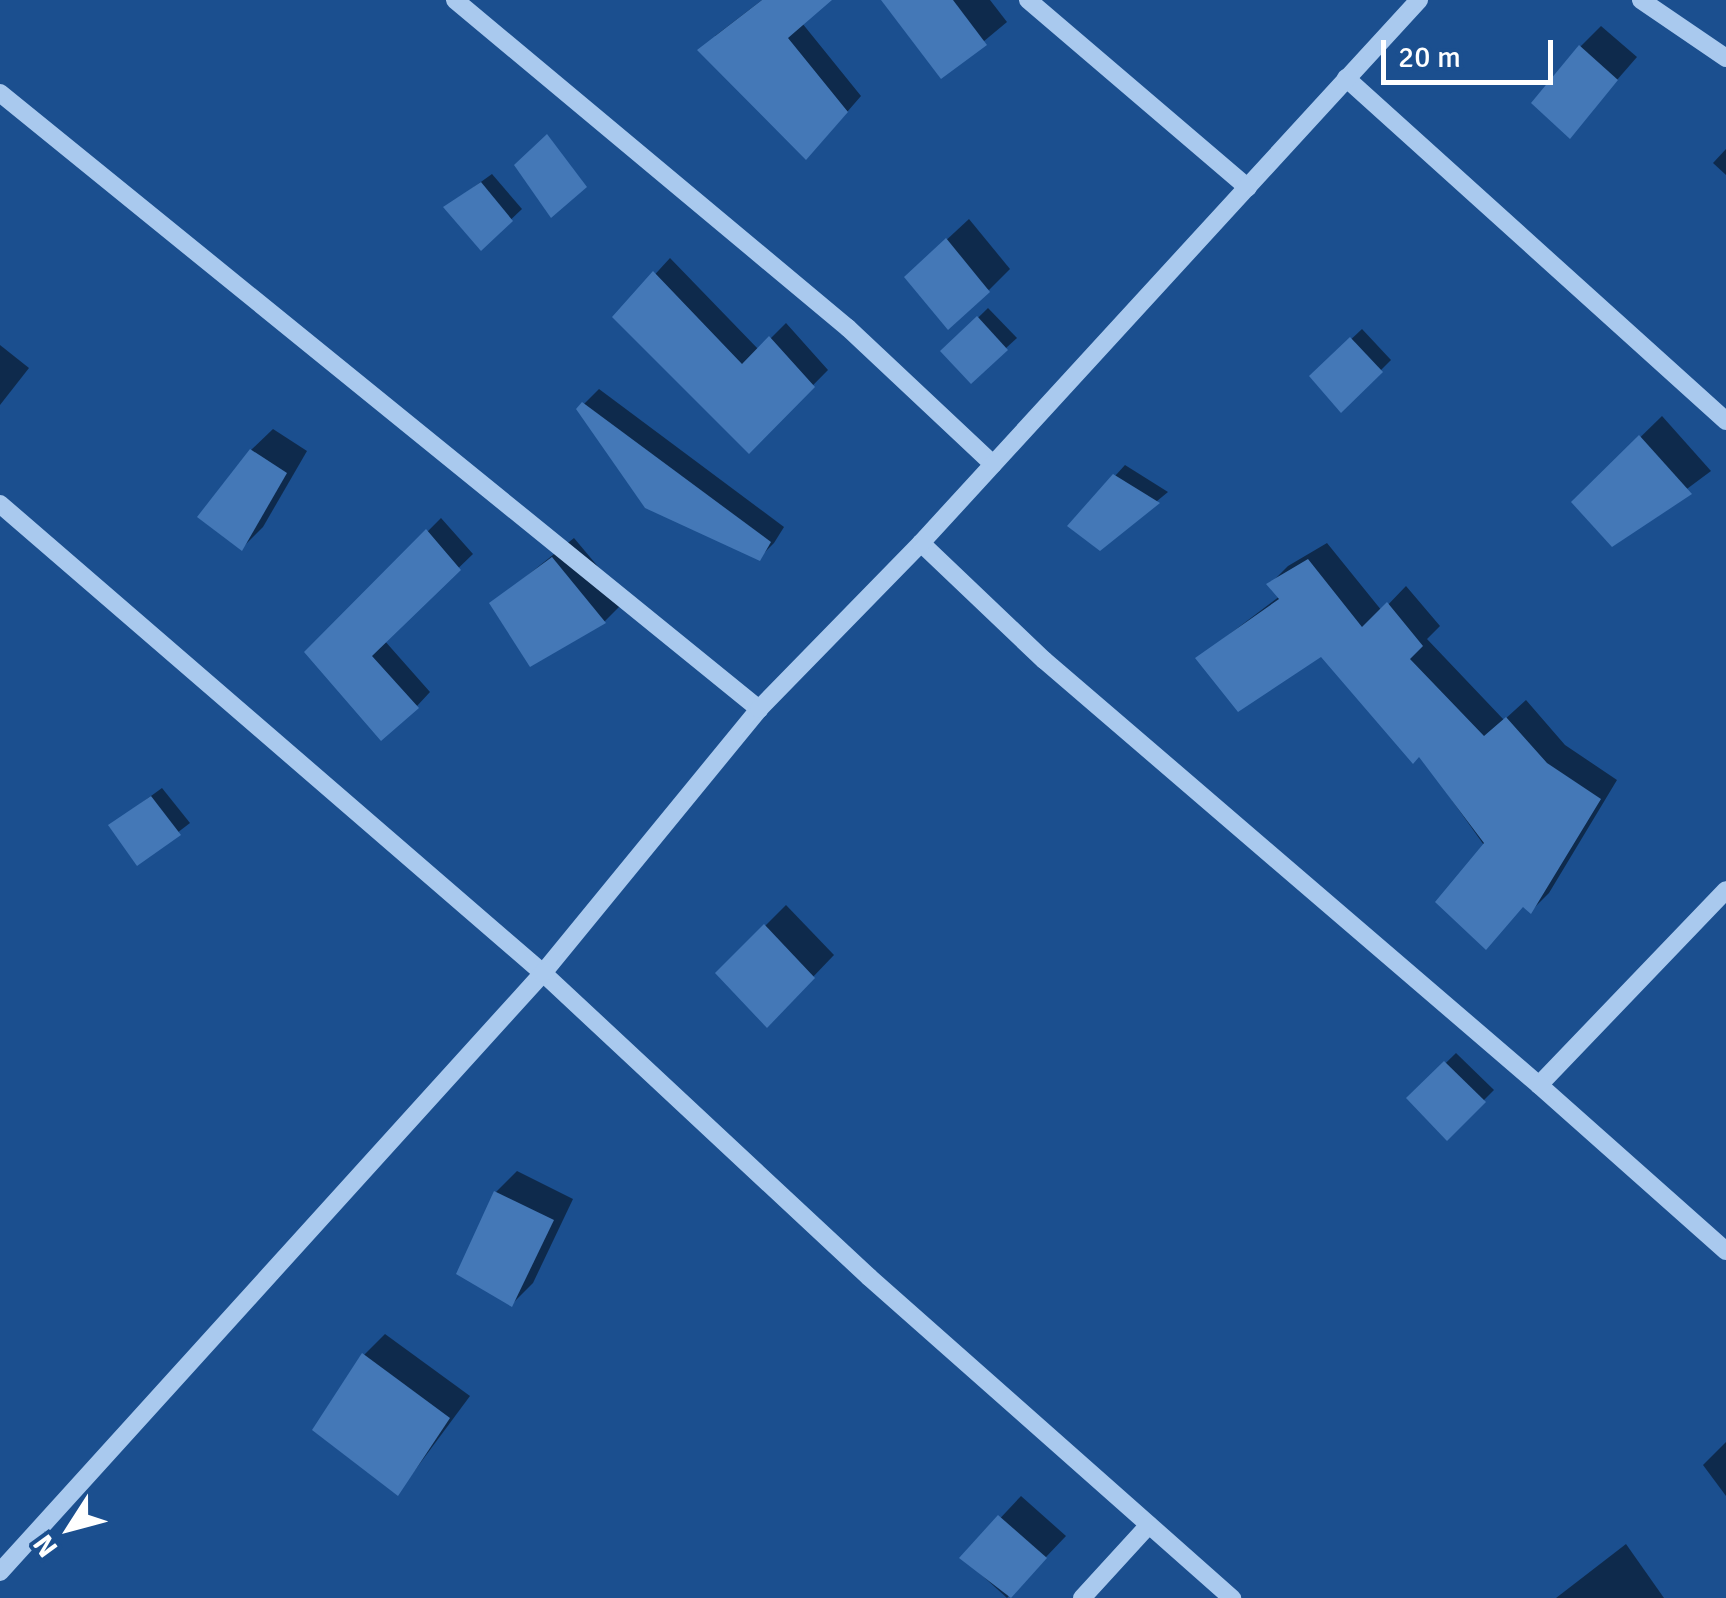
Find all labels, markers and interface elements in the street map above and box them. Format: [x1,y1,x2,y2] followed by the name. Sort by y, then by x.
[1386,20,1558,82] scale bar
[1398,39,1461,76] text: 20 m
[20,1478,120,1578] north arrow
[26,1528,65,1564] text: N

